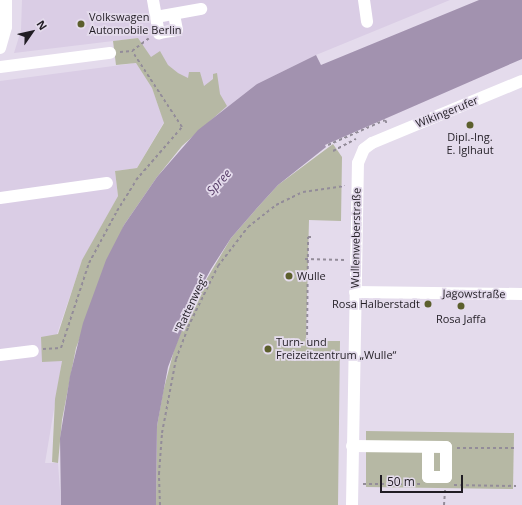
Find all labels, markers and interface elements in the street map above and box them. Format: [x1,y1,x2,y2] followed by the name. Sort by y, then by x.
[89,11,181,37] place label: Volkswagen Automobile Berlin
[12,12,52,52] north arrow
[34,17,51,33] text: N
[76,19,86,29] marker: Volkswagen Automobile Berlin
[414,94,480,130] street label: Wikingerufer
[465,120,475,130] marker: Dipl.-Ing. E. Iglhaut
[446,131,494,157] place label: Dipl.-Ing. E. Iglhaut
[204,166,234,198] water label: Spree
[349,188,363,288] street label: Wullenweberstraße
[297,269,326,283] place label: Wulle
[284,271,294,281] marker: Wulle
[172,273,210,335] street label: "Rattenweg"
[442,287,506,301] street label: Jagowstraße
[332,297,420,311] place label: Rosa Halberstadt
[423,299,433,309] marker: Rosa Halberstadt
[456,301,466,311] marker: Rosa Jaffa
[436,312,486,326] place label: Rosa Jaffa
[276,336,396,362] place label: Turn- und Freizeitzentrum „Wulle“
[263,344,273,354] marker: Turn- und Freizeitzentrum „Wulle“
[382,467,465,493] scale bar
[387,473,415,490] text: 50 m

